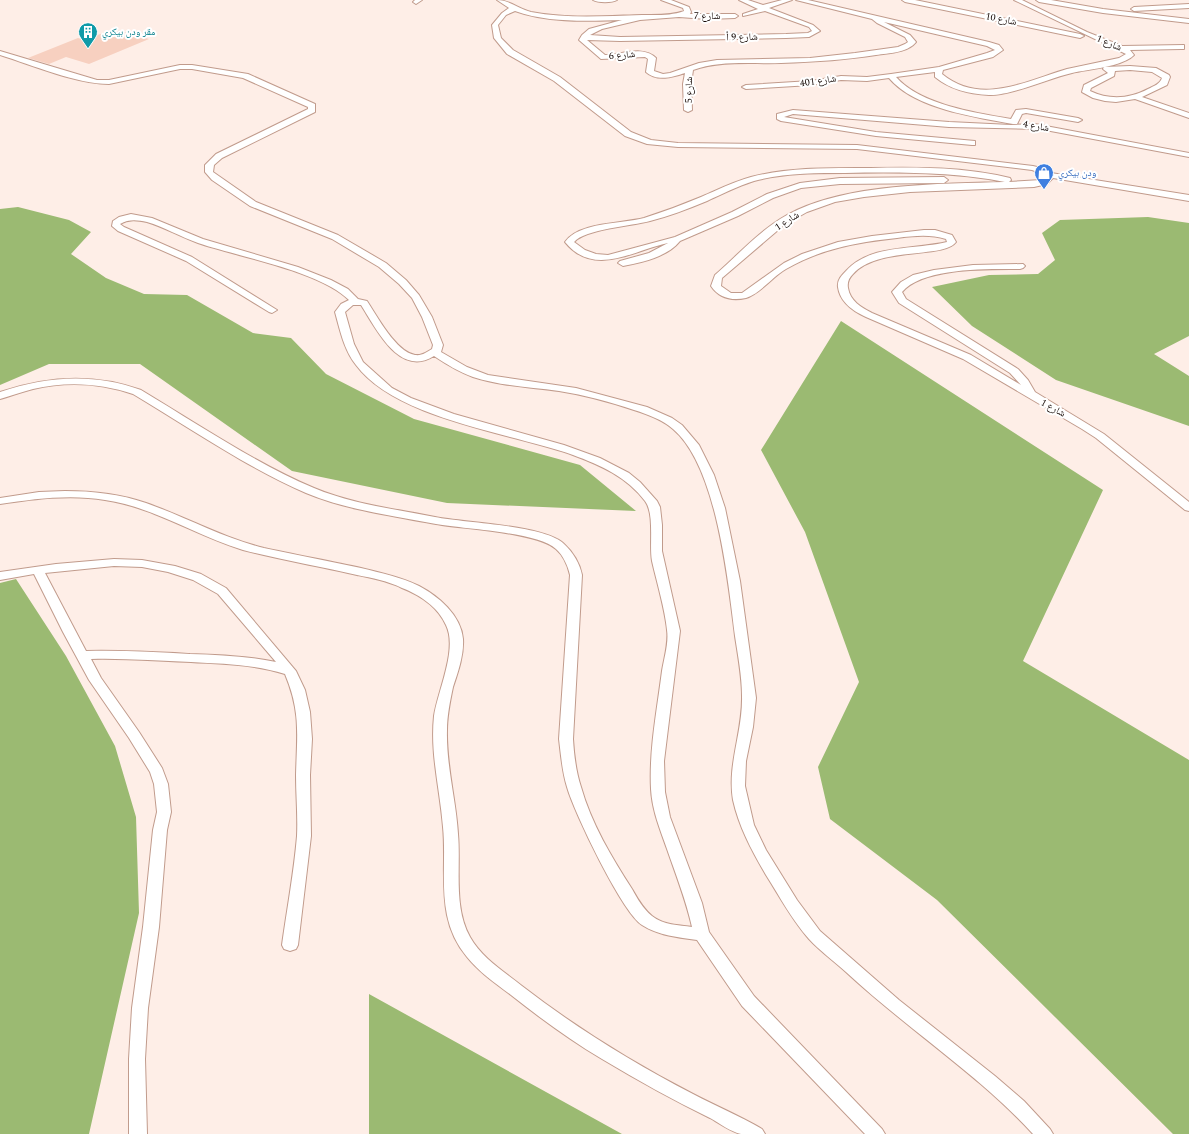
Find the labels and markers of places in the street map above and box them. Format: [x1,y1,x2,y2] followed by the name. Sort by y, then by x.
[77,21,99,49] building icon: مقر ودن بيكري
[102,24,156,40] place label: مقر ودن بيكري
[1033,162,1055,190] shop icon: ودن بيكري
[1058,165,1097,181] place label: ودن بيكري

